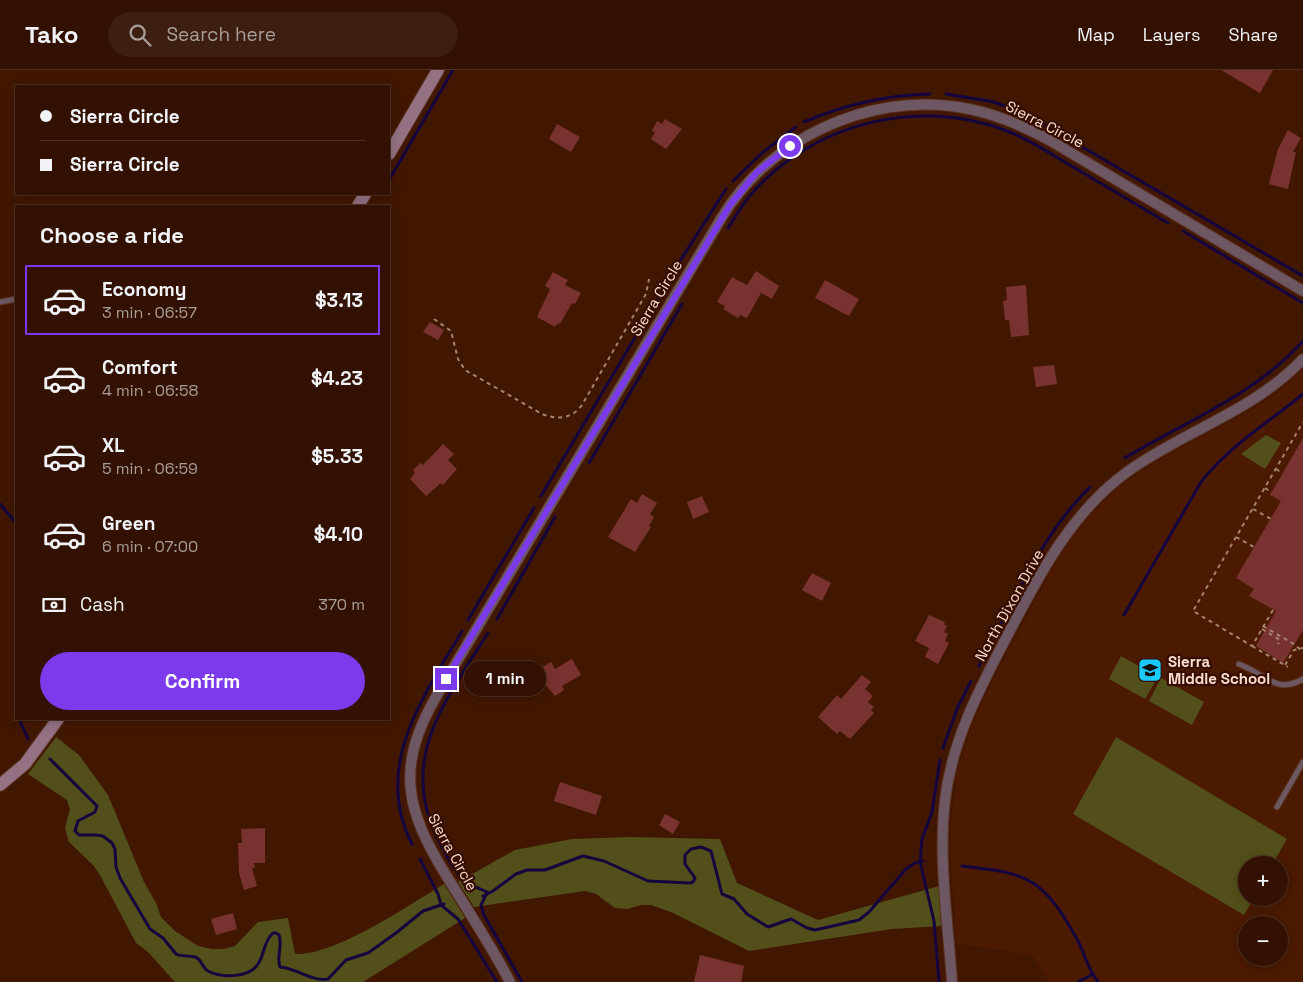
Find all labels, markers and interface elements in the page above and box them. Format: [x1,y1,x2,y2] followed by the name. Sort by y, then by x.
[108,12,458,57] search box
[25,19,78,50] text: Tako
[126,21,154,49] icon: search
[166,22,276,47] text: Search here
[1077,23,1115,46] text: Map
[1143,23,1200,46] text: Layers
[1228,23,1278,46] text: Share
[1003,96,1088,152] street label: Sierra Circle
[70,104,180,129] text: Sierra Circle
[779,135,801,157] route start
[70,152,180,177] text: Sierra Circle
[40,221,184,249] text: Choose a ride
[626,256,686,340] street label: Sierra Circle
[102,277,186,302] text: Economy
[42,278,87,323] icon: car
[315,288,363,313] text: $3.13
[102,302,197,323] text: 3 min · 06:57
[102,355,178,380] text: Comfort
[42,356,87,401] icon: car
[311,366,363,391] text: $4.23
[102,380,198,401] text: 4 min · 06:58
[102,433,125,458] text: XL
[42,434,87,479] icon: car
[311,444,363,469] text: $5.33
[102,458,198,479] text: 5 min · 06:59
[102,511,155,536] text: Green
[42,512,87,557] icon: car
[314,522,363,547] text: $4.10
[102,536,198,557] text: 6 min · 07:00
[970,546,1048,664] street label: North Dixon Drive
[40,591,68,619] icon: cash
[80,592,125,617] text: Cash
[318,594,365,615] text: 370 m
[40,652,365,710] button: Confirm
[1168,652,1270,688] place label: Sierra Middle School
[1137,657,1163,683] school or university icon: Sierra Middle School
[464,662,546,696] callout: 1 min
[435,668,457,690] route end
[485,668,525,689] text: 1 min
[424,810,482,894] street label: Sierra Circle
[1238,856,1288,966] map controls
[1238,856,1288,906] button: +
[1238,916,1288,966] button: −

